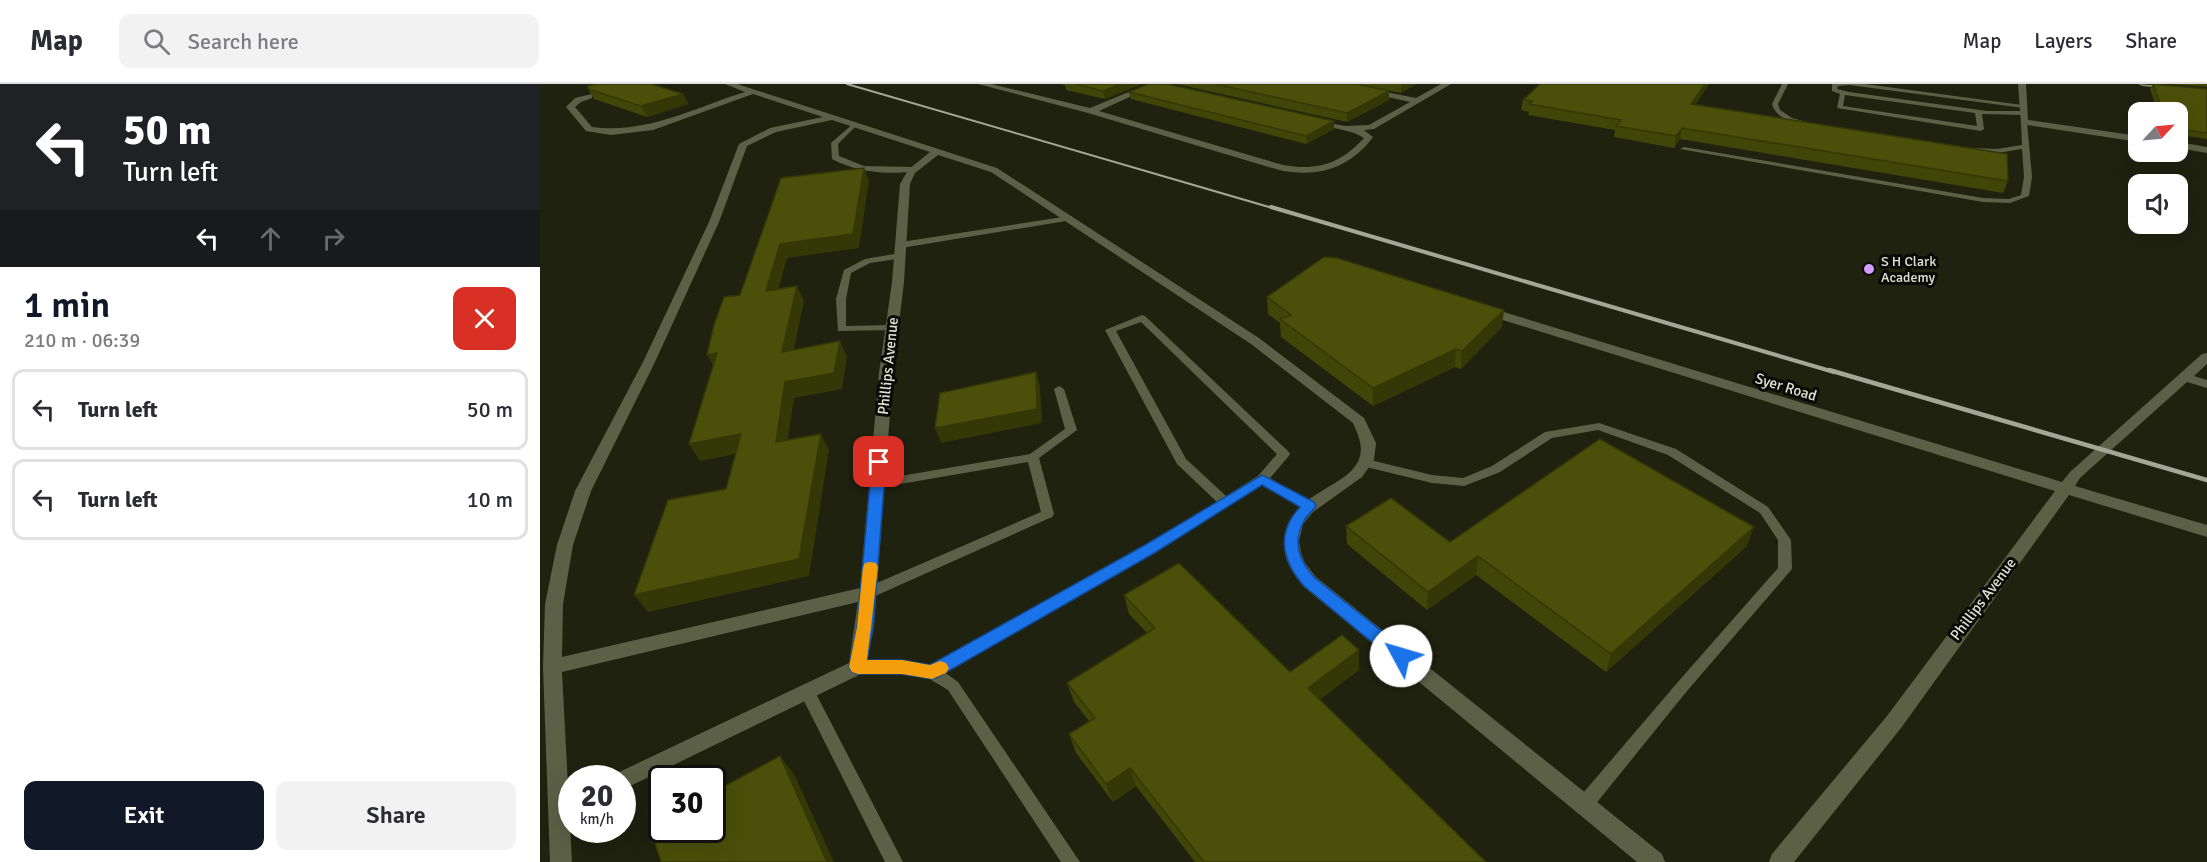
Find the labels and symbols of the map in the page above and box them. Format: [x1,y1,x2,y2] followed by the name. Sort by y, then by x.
[2128,102,2188,162] north arrow
[1881,253,1936,286] place label: S H Clark Academy
[1862,262,1876,276] marker: S H Clark Academy
[874,316,902,416] street label: Phillips Avenue
[1753,369,1819,405] street label: Syer Road
[853,436,904,487] pin
[1946,554,2020,644] street label: Phillips Avenue
[1369,624,1433,688] position arrow
[648,765,726,843] speed limit sign: 30

